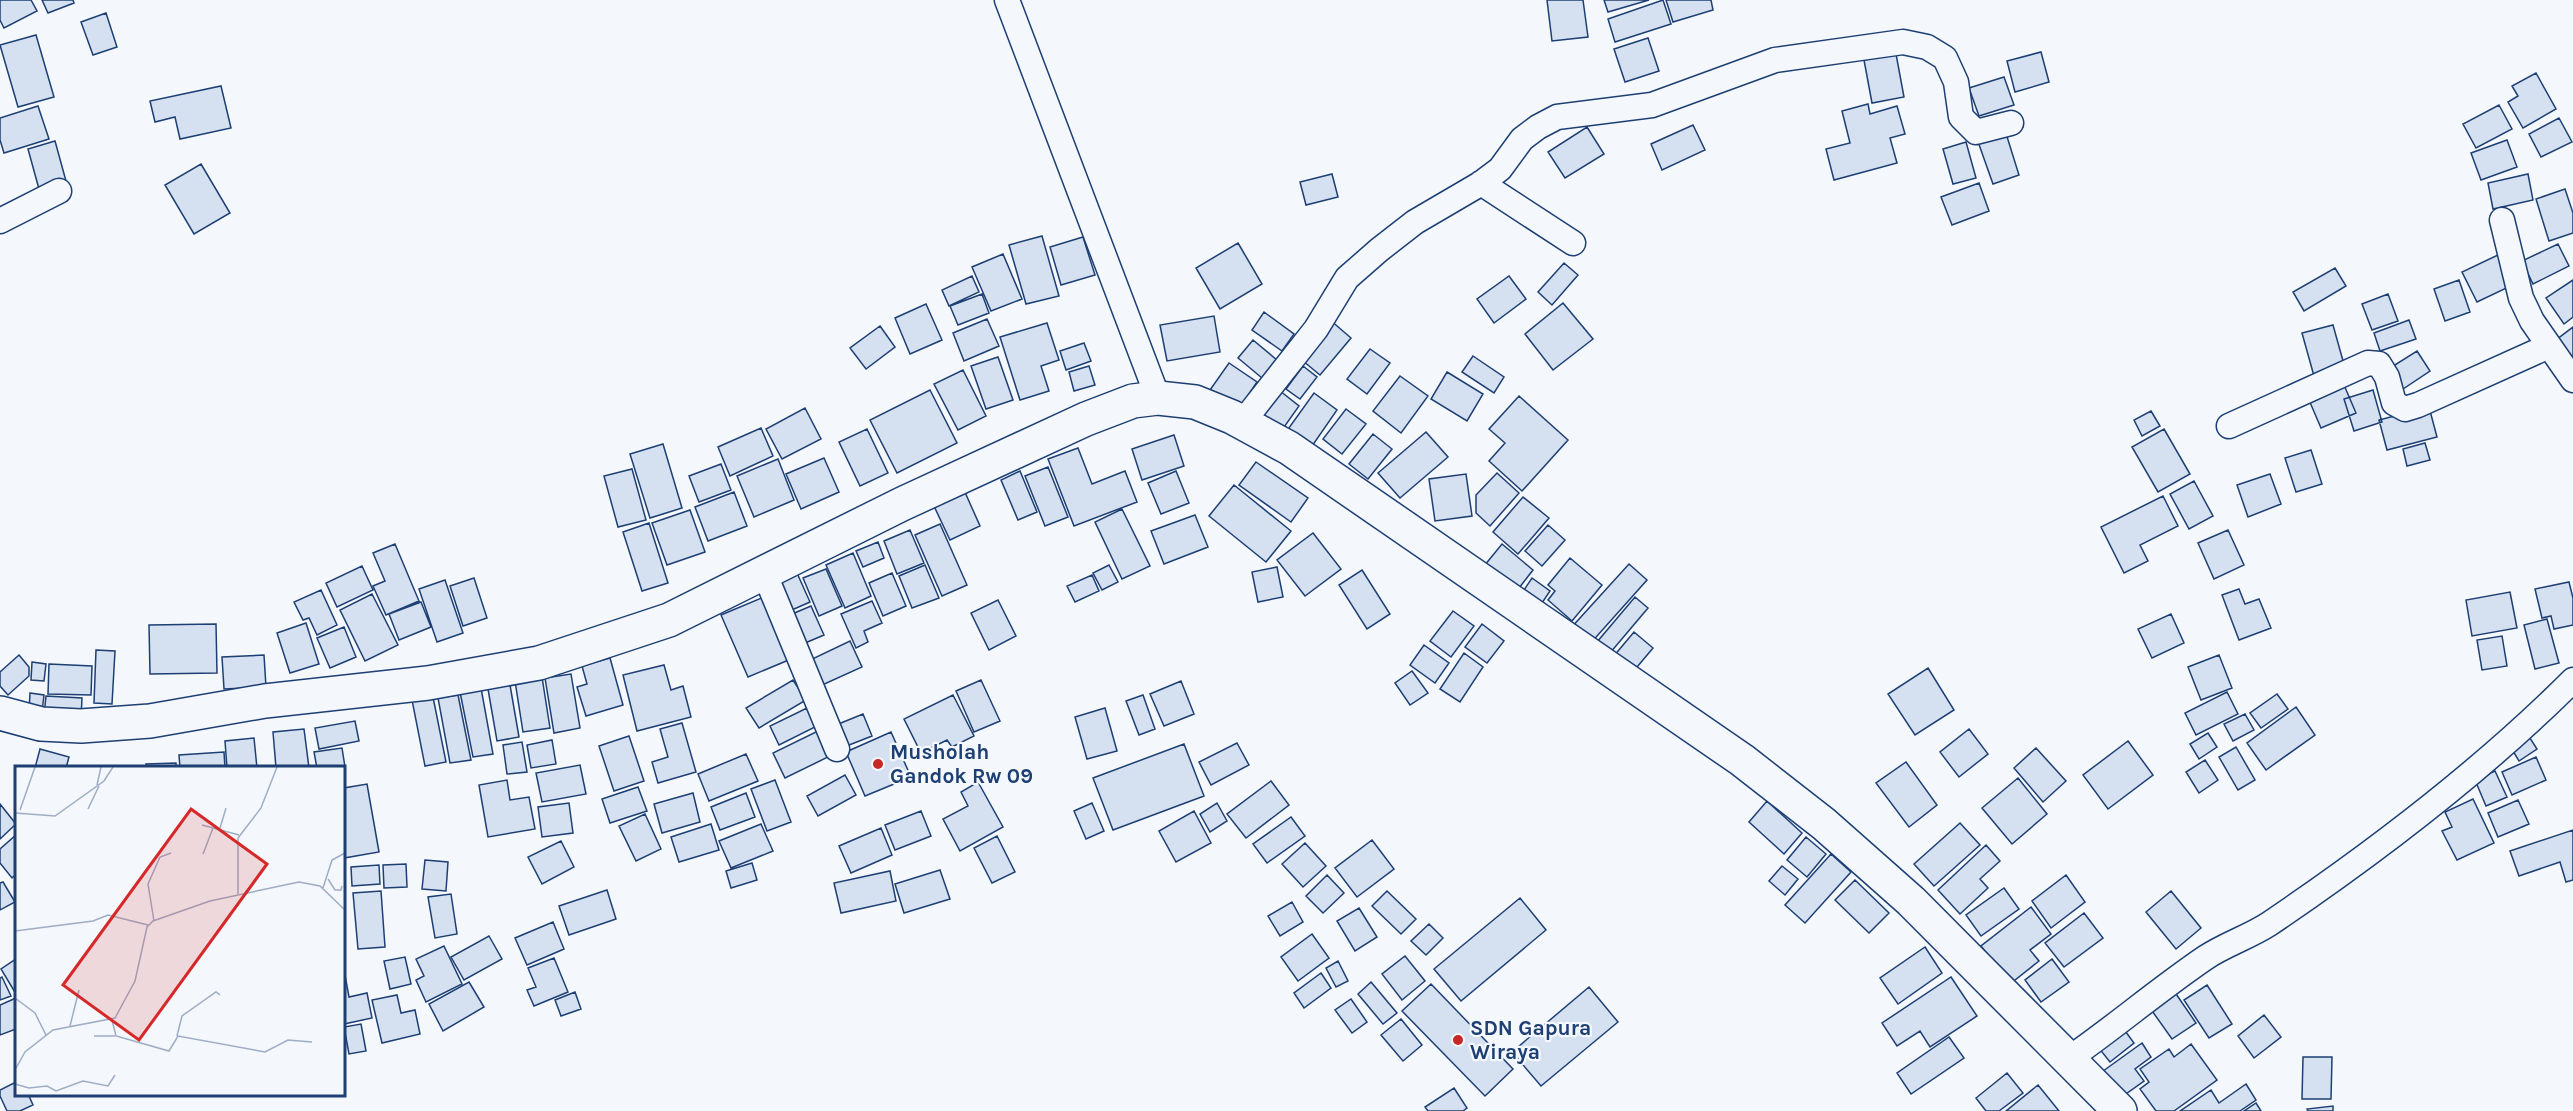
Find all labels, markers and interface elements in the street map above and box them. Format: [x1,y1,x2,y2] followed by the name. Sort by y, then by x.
[890,740,1033,788] place label: Musholah Gandok Rw 09
[871,757,885,771] marker: Musholah Gandok Rw 09
[15,766,345,1096] inset map
[1470,1016,1591,1064] place label: SDN Gapura Wiraya
[1451,1033,1465,1047] marker: SDN Gapura Wiraya

